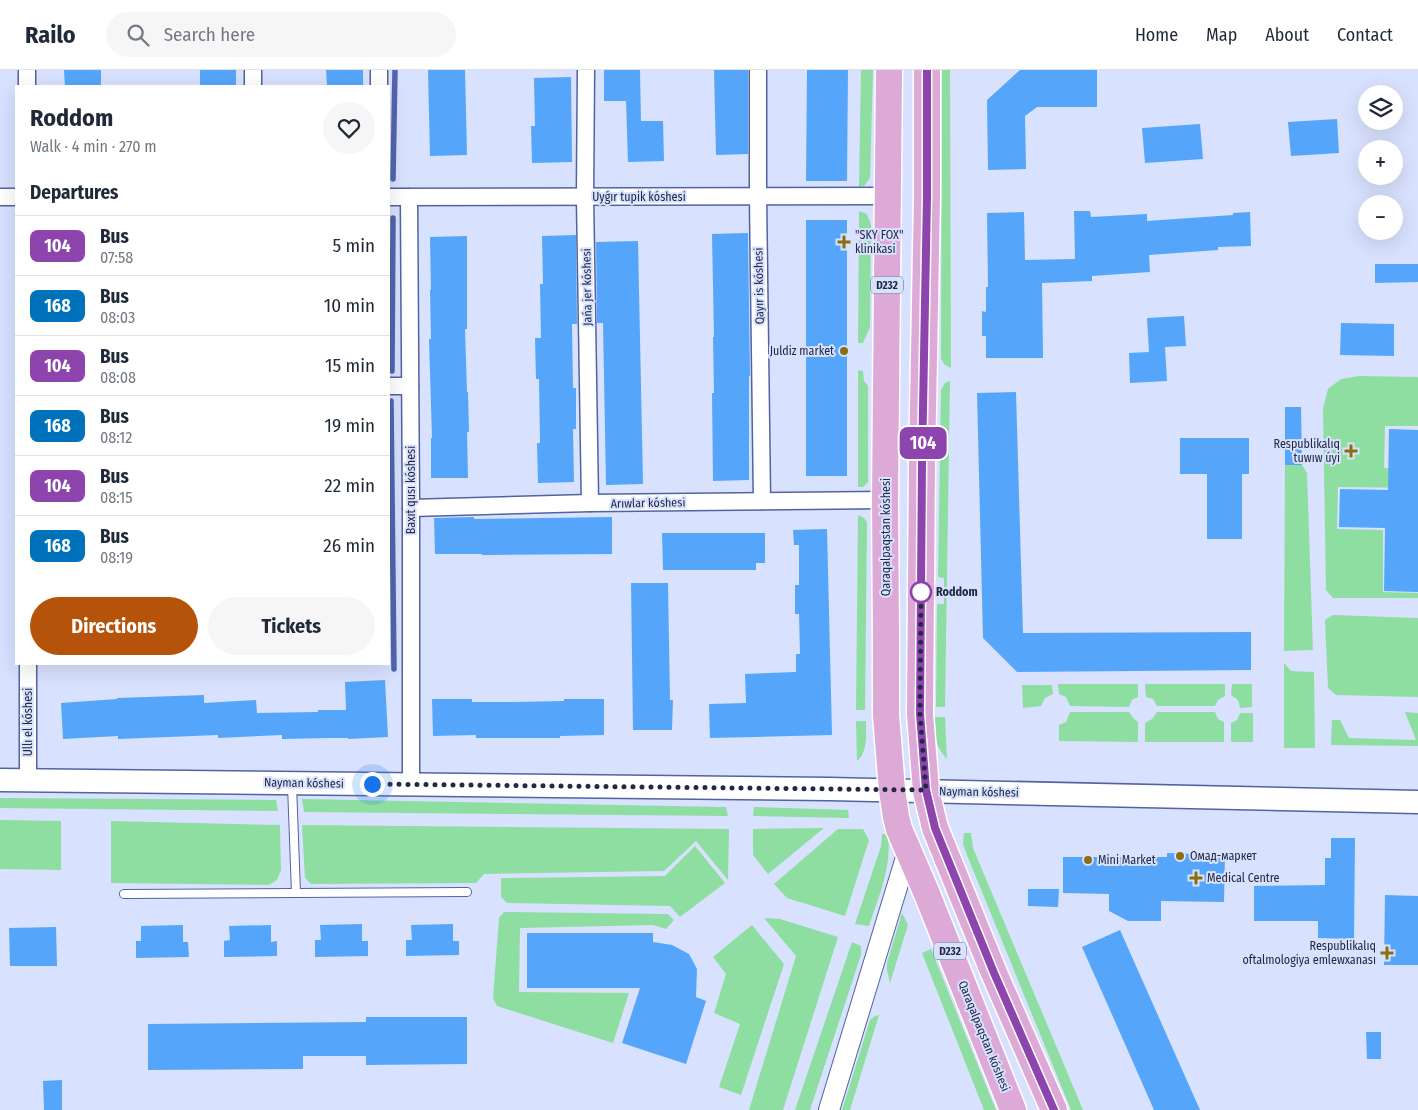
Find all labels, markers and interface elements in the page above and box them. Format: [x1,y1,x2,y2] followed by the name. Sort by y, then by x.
[106,12,456,57] search box
[25,21,76,49] text: Railo
[124,21,152,49] icon: search
[164,23,255,46] text: Search here
[1135,24,1178,46] text: Home
[1206,24,1237,46] text: Map
[1265,24,1309,46] text: About
[1337,24,1393,46] text: Contact
[1358,85,1403,240] map controls
[1358,85,1403,130] button: layers
[323,102,375,154] button: heart
[30,104,113,132] text: Roddom
[30,137,157,156] text: Walk · 4 min · 270 m
[1358,140,1403,185] button: +
[30,181,118,204] text: Departures
[592,190,686,204] street label: Uyǵır tupik kóshesi
[1358,195,1403,240] button: −
[100,225,129,248] text: Bus
[855,228,903,256] place label: "SKY FOX" klinikasi
[332,234,375,257] text: 5 min
[44,235,71,257] text: 104
[837,235,851,249] marker: "SKY FOX" klinikasi
[751,247,767,325] street label: Qayır is kóshesi
[100,248,133,267] text: 07:58
[579,248,595,326] street label: Jańa jer kóshesi
[871,276,903,294] road number: D232
[100,285,129,308] text: Bus
[324,294,375,317] text: 10 min
[44,295,71,317] text: 168
[100,308,135,327] text: 08:03
[770,344,834,358] place label: Juldiz market
[100,345,129,368] text: Bus
[838,345,850,357] marker: Juldiz market
[325,354,375,377] text: 15 min
[44,355,71,377] text: 104
[100,368,136,387] text: 08:08
[100,405,129,428] text: Bus
[324,414,375,437] text: 19 min
[44,415,71,437] text: 168
[894,427,952,459] line badge: 104
[100,428,132,447] text: 08:12
[910,432,936,454] text: 104
[1274,437,1340,465] place label: Respublikalıq tuwıw úyi
[1344,444,1358,458] marker: Respublikalıq tuwıw úyi
[404,446,418,534] street label: Baxıt qusı kóshesi
[100,465,129,488] text: Bus
[324,474,375,497] text: 22 min
[44,475,71,497] text: 104
[879,478,893,596] street label: Qaraqalpaqstan kóshesi
[100,488,133,507] text: 08:15
[611,495,685,511] street label: Arıwlar kóshesi
[100,525,129,548] text: Bus
[323,534,375,557] text: 26 min
[44,535,71,557] text: 168
[100,548,133,567] text: 08:19
[910,581,932,603] marker: Roddom
[936,585,978,599] place label: Roddom
[30,597,198,655] button: Directions
[208,597,375,655] button: Tickets
[21,688,35,756] street label: Ullı el kóshesi
[360,772,385,797] your location
[264,775,344,791] street label: Nayman kóshesi
[939,784,1019,800] street label: Nayman kóshesi
[1190,849,1257,863] place label: Омад-маркет
[1174,850,1186,862] marker: Омад-маркет
[1098,853,1156,867] place label: Mini Market
[1082,854,1094,866] marker: Mini Market
[1189,871,1203,885] marker: Medical Centre
[1207,871,1280,885] place label: Medical Centre
[1242,939,1376,967] place label: Respublikalıq oftalmologiya emlewxanası
[934,942,966,959] road number: D232
[1380,946,1394,960] marker: Respublikalıq oftalmologiya emlewxanası
[955,979,1013,1093] street label: Qaraqalpaqstan kóshesi

